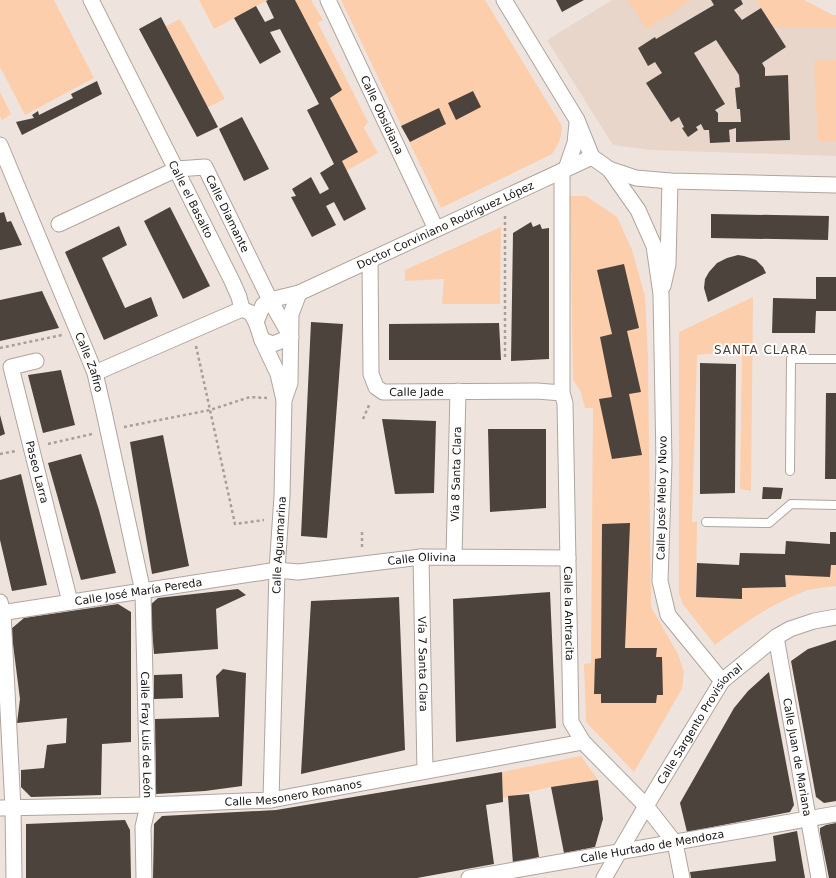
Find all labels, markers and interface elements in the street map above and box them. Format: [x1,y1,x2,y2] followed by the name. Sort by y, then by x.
[358,73,406,156] street label: Calle Obsidiana
[166,158,216,240] street label: Calle el Basalto
[203,173,252,255] street label: Calle Diamante
[355,178,536,272] street label: Doctor Corviniano Rodríguez López
[72,330,106,394] street label: Calle Zafiro
[714,343,808,357] district label: SANTA CLARA
[389,385,444,398] street label: Calle Jade
[448,426,464,522] street label: Vía 8 Santa Clara
[654,435,670,560] street label: Calle José Melo y Novo
[23,439,51,505] street label: Paseo Larra
[270,496,288,594] street label: Calle Aguamarina
[387,550,456,568] street label: Calle Olivina
[562,566,576,661] street label: Calle la Antracita
[74,575,203,608] street label: Calle José María Pereda
[416,616,430,712] street label: Vía 7 Santa Clara
[654,661,745,786] street label: Calle Sargento Provisional
[138,671,154,798] street label: Calle Fray Luis de León
[780,697,814,817] street label: Calle Juan de Mariana
[224,777,363,808] street label: Calle Mesonero Romanos
[579,827,725,865] street label: Calle Hurtado de Mendoza

